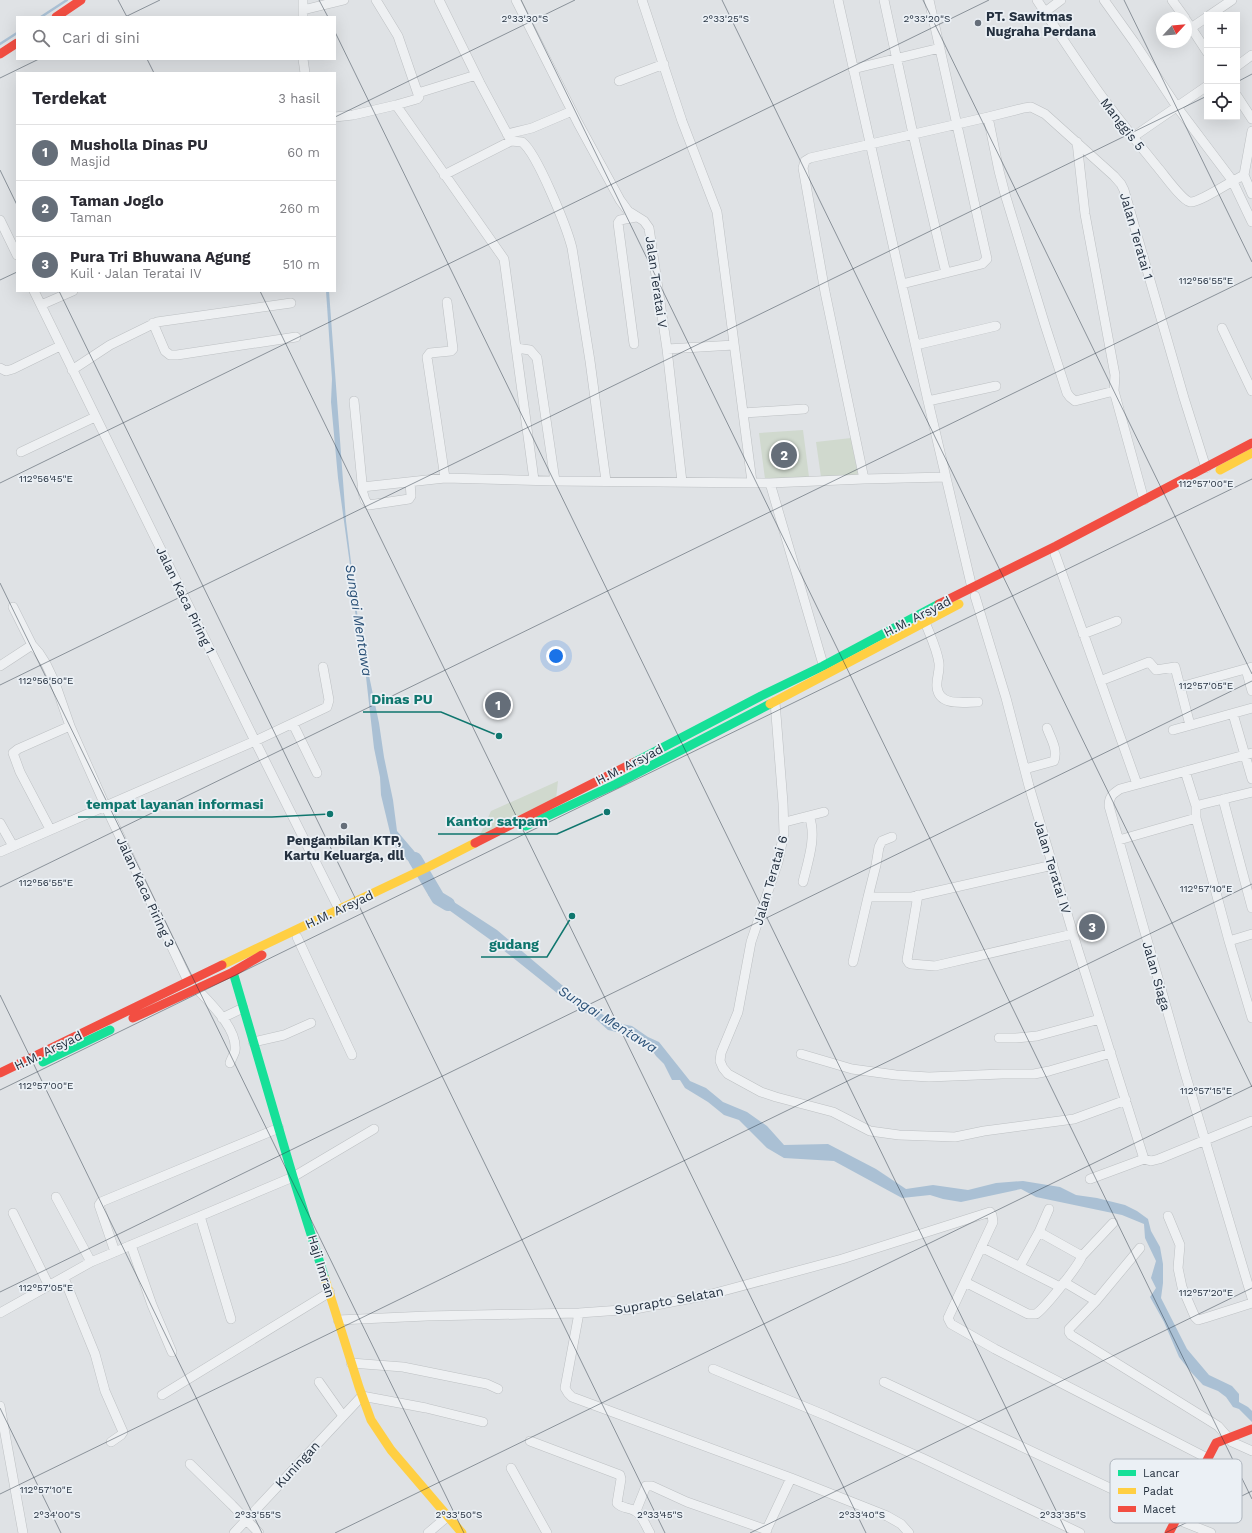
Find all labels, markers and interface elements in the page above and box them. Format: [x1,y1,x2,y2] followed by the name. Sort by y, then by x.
[986,9,1096,39] place label: PT. Sawitmas Nugraha Perdana
[1156,12,1192,48] north arrow
[1204,12,1240,120] map controls
[1204,12,1240,48] button: +
[502,13,548,24] text: 2°33'30"S
[703,13,749,24] text: 2°33'25"S
[904,13,950,24] text: 2°33'20"S
[16,16,336,60] search box
[973,18,983,28] marker: PT. Sawitmas Nugraha Perdana
[30,27,52,49] icon: search
[62,29,140,47] text: Cari di sini
[1204,48,1240,84] button: −
[1204,84,1240,120] button: locate
[32,88,107,108] text: Terdekat
[278,91,320,106] text: 3 hasil
[1097,95,1148,154] street label: Manggis 5
[70,136,208,154] text: Musholla Dinas PU
[42,145,48,160] text: 1
[287,145,320,160] text: 60 m
[70,154,110,169] text: Masjid
[1117,191,1156,281] street label: Jalan Teratai 1
[70,192,164,210] text: Taman Joglo
[41,201,49,216] text: 2
[280,201,320,216] text: 260 m
[70,210,112,225] text: Taman
[643,235,670,330] street label: Jalan Teratai V
[70,248,251,266] text: Pura Tri Bhuwana Agung
[41,257,49,272] text: 3
[282,257,320,272] text: 510 m
[70,266,202,281] text: Kuil · Jalan Teratai IV
[1179,275,1233,286] text: 112°56'55"E
[771,440,797,470] pin: 2
[19,473,73,484] text: 112°56'45"E
[1179,478,1233,489] text: 112°57'00"E
[153,544,218,656] street label: Jalan Kaca Piring 1
[342,563,376,678] water label: Sungai Mentawa
[881,593,953,640] street label: H.M. Arsyad
[546,646,566,666] your location
[19,675,73,686] text: 112°56'50"E
[1179,680,1233,691] text: 112°57'05"E
[363,686,441,712] callout: Dinas PU
[485,690,511,720] pin: 1
[371,691,433,707] text: Dinas PU
[593,741,665,788] street label: H.M. Arsyad
[78,791,272,817] callout: tempat layanan informasi
[86,796,264,812] text: tempat layanan informasi
[438,808,557,834] callout: Kantor satpam
[446,813,548,829] text: Kantor satpam
[1031,819,1074,916] street label: Jalan Teratai IV
[339,821,349,831] marker: Pengambilan KTP, Kartu Keluarga, dll
[284,833,405,863] place label: Pengambilan KTP, Kartu Keluarga, dll
[750,833,790,927] street label: Jalan Teratai 6
[113,835,178,950] street label: Jalan Kaca Piring 3
[19,877,73,888] text: 112°56'55"E
[1180,883,1232,894] text: 112°57'10"E
[303,887,376,932] street label: H.M. Arsyad
[1079,912,1105,942] pin: 3
[481,931,547,957] callout: gudang
[489,936,539,952] text: gudang
[1139,940,1174,1013] street label: Jalan Siaga
[556,982,661,1056] water label: Sungai Mentawa
[12,1028,85,1073] street label: H.M. Arsyad
[19,1080,73,1091] text: 112°57'00"E
[1180,1085,1232,1096] text: 112°57'15"E
[305,1233,338,1299] street label: Haji Imran
[19,1282,73,1293] text: 112°57'05"E
[613,1284,725,1317] street label: Suprapto Selatan
[1179,1287,1233,1298] text: 112°57'20"E
[272,1438,323,1491] street label: Kuningan
[1110,1459,1242,1523] legend
[1143,1467,1180,1480] text: Lancar
[20,1484,72,1495] text: 112°57'10"E
[1143,1485,1174,1498] text: Padat
[1143,1503,1176,1516] text: Macet
[33,1509,81,1520] text: 2°34'00"S
[235,1509,281,1520] text: 2°33'55"S
[436,1509,482,1520] text: 2°33'50"S
[637,1509,683,1520] text: 2°33'45"S
[839,1509,885,1520] text: 2°33'40"S
[1040,1509,1086,1520] text: 2°33'35"S

